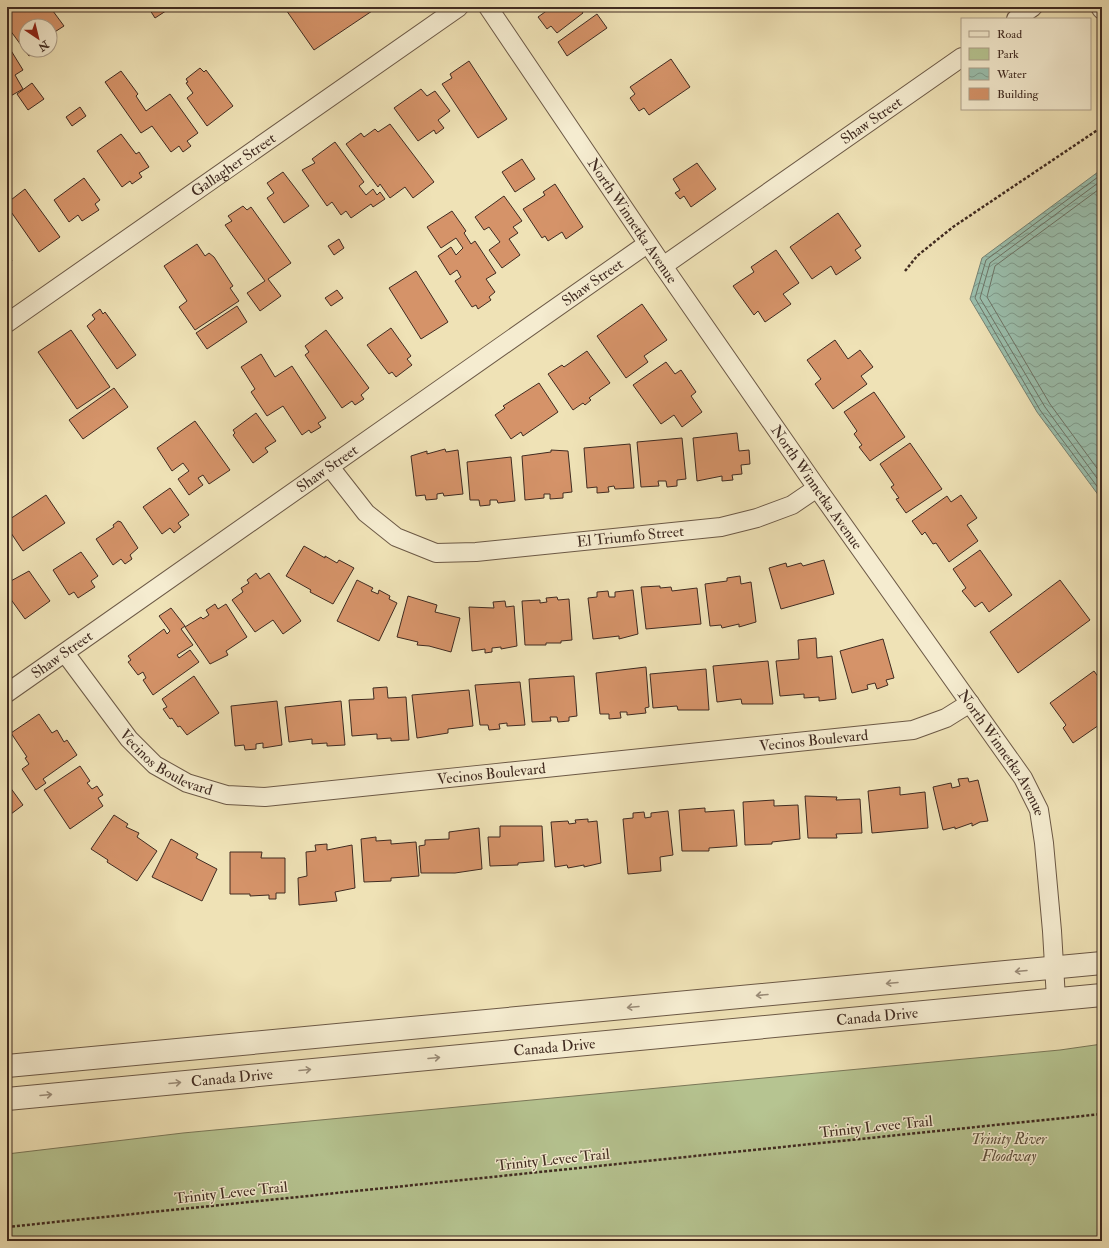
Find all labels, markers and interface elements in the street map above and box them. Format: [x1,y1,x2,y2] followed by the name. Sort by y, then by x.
[18,18,58,58] north arrow
[961,18,1091,110] legend
[997,27,1022,42] text: Road
[35,37,52,55] text: N
[997,47,1019,62] text: Park
[996,67,1027,82] text: Water
[997,87,1040,102] text: Building
[837,92,906,149] street label: Shaw Street
[187,129,279,201] street label: Gallagher Street
[583,154,682,287] street label: North Winnetka Avenue
[558,254,627,310] street label: Shaw Street
[767,421,867,553] street label: North Winnetka Avenue
[293,440,362,497] street label: Shaw Street
[576,521,685,551] street label: El Triumfo Street
[27,626,96,683] street label: Shaw Street
[954,686,1049,817] street label: North Winnetka Avenue
[115,725,215,800] street label: Vecinos Boulevard
[758,725,870,755] street label: Vecinos Boulevard
[436,758,547,789] street label: Vecinos Boulevard
[1015,967,1028,974] one-way arrow
[886,979,899,987] one-way arrow
[756,992,769,999] one-way arrow
[835,1003,919,1030] street label: Canada Drive
[627,1004,640,1011] one-way arrow
[513,1034,596,1060] street label: Canada Drive
[427,1055,440,1062] one-way arrow
[190,1064,274,1091] street label: Canada Drive
[298,1067,311,1074] one-way arrow
[168,1079,181,1086] one-way arrow
[39,1091,52,1099] one-way arrow
[819,1112,934,1142] street label: Trinity Levee Trail
[971,1130,1048,1166] park label: Trinity River Floodway
[496,1145,611,1175] street label: Trinity Levee Trail
[174,1178,289,1208] street label: Trinity Levee Trail

